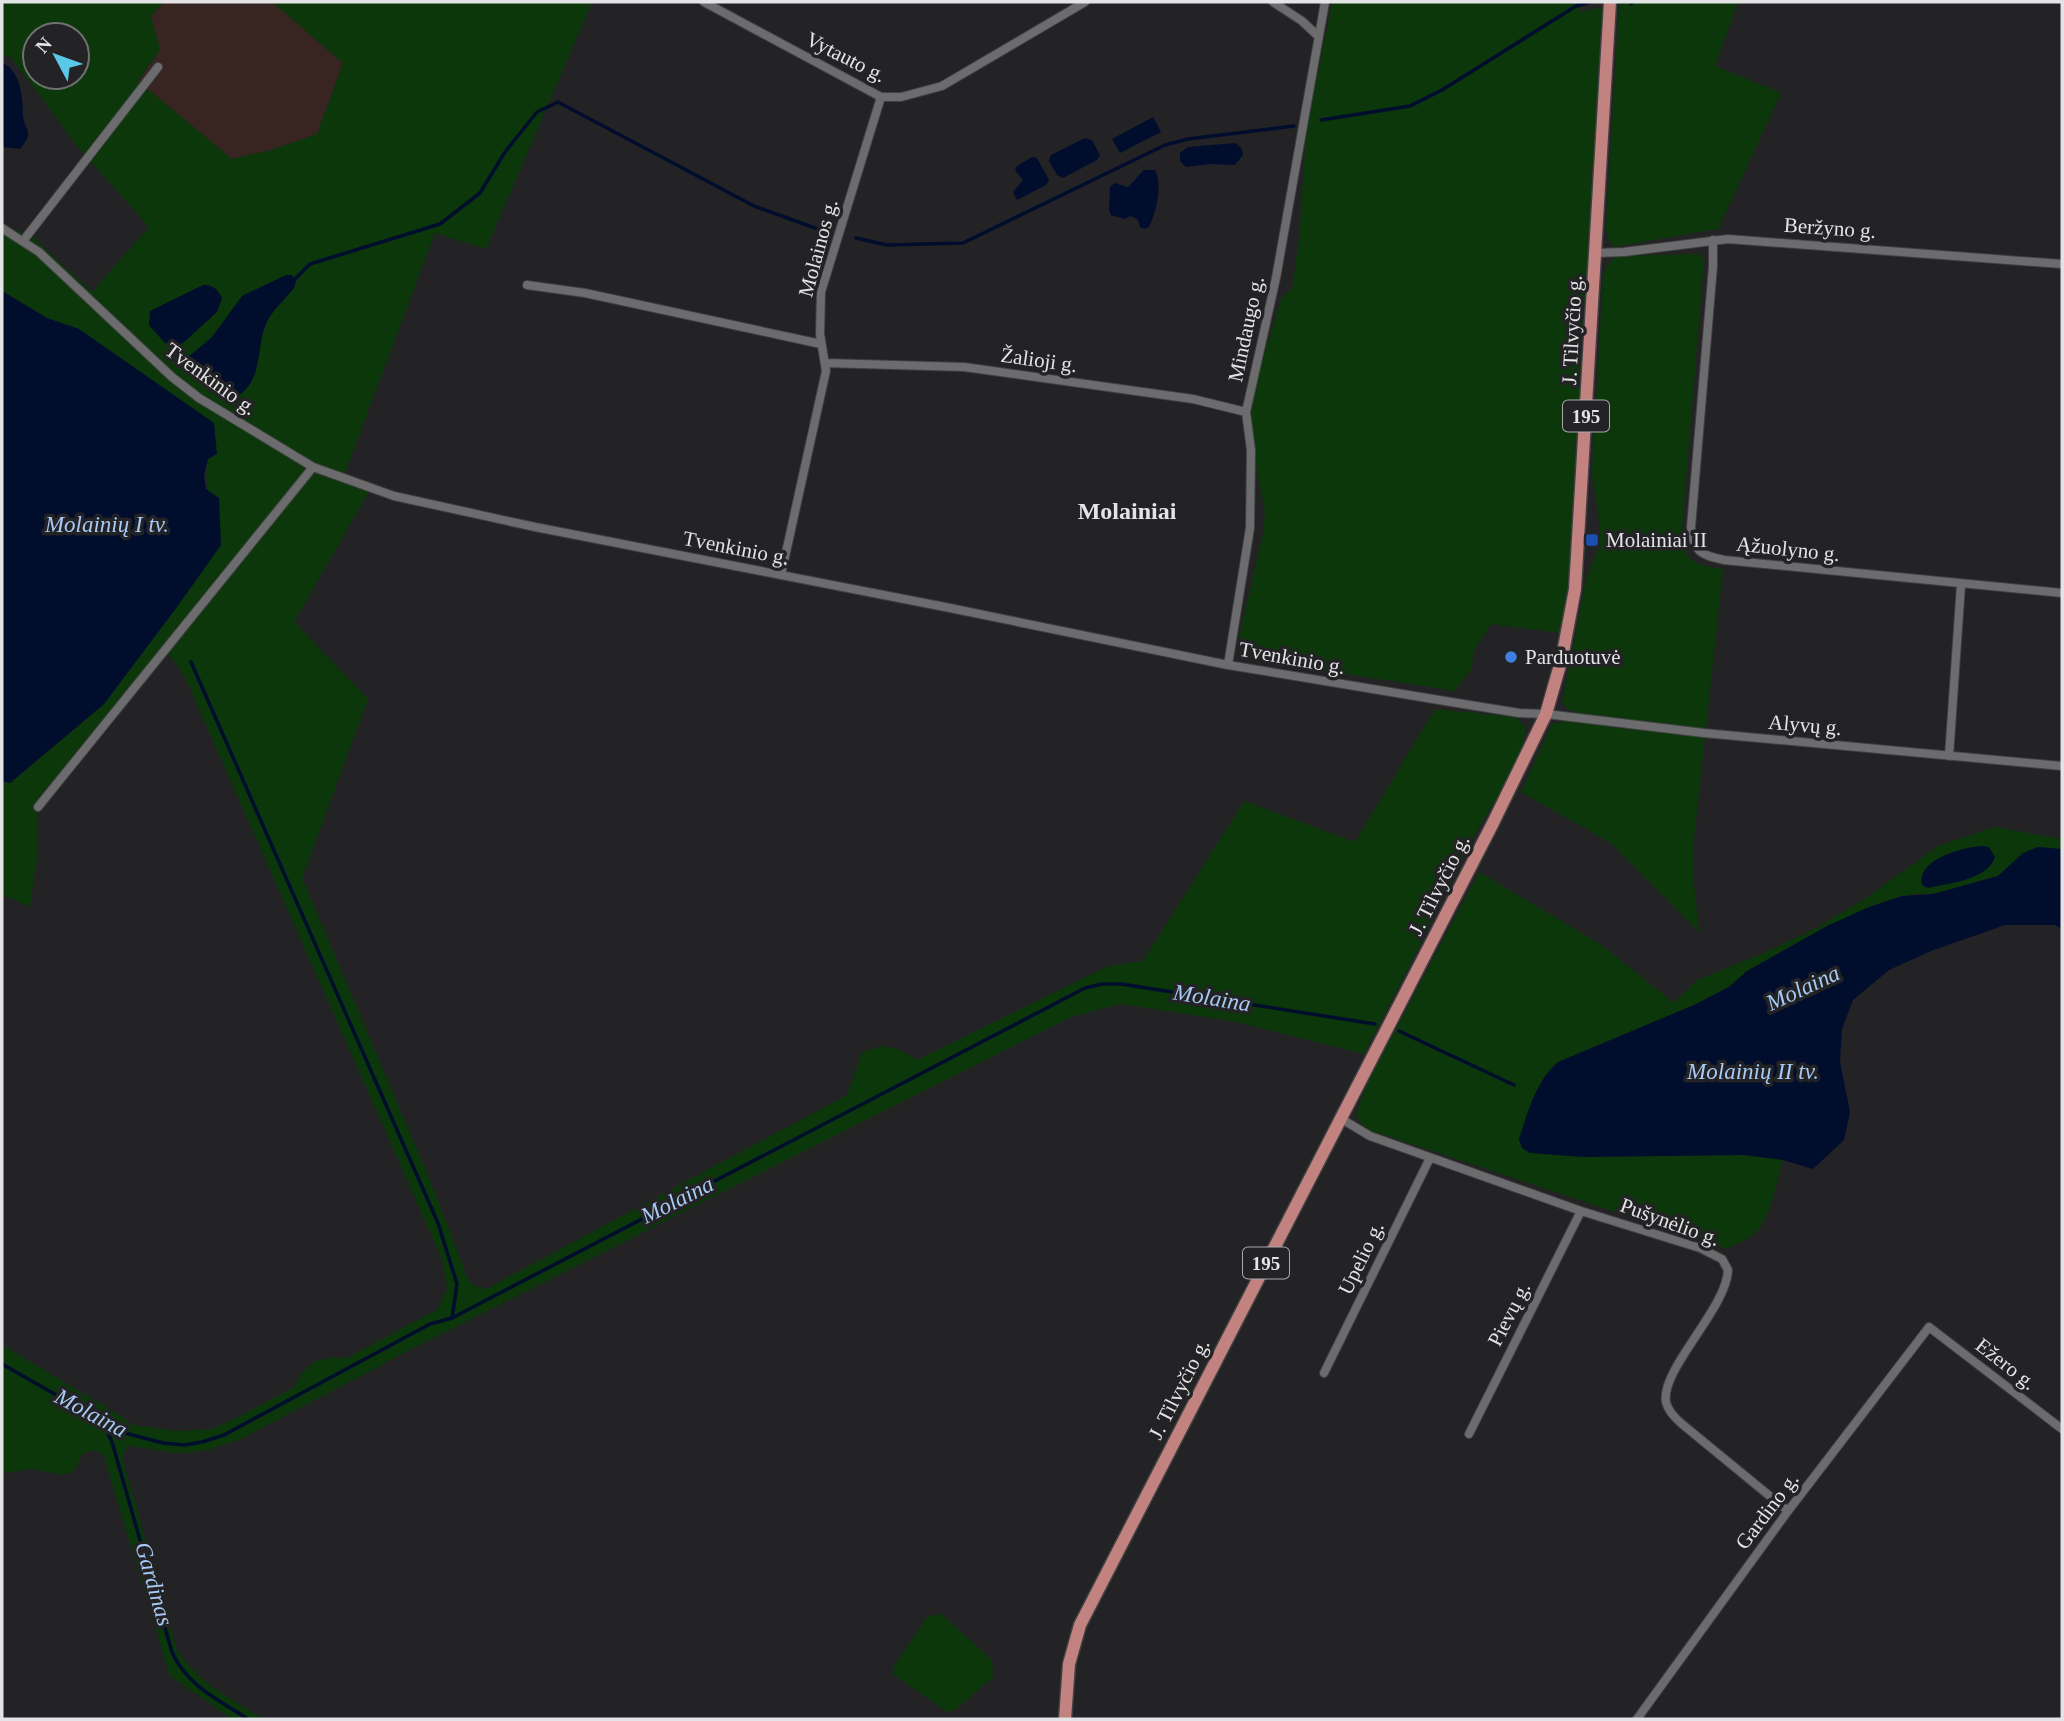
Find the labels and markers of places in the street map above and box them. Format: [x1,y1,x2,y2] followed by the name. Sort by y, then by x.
[1606,528,1707,552] place label: Molainiai II
[1584,532,1600,548] marker: Molainiai II
[1525,645,1621,669] place label: Parduotuvė
[1503,649,1519,665] marker: Parduotuvė

